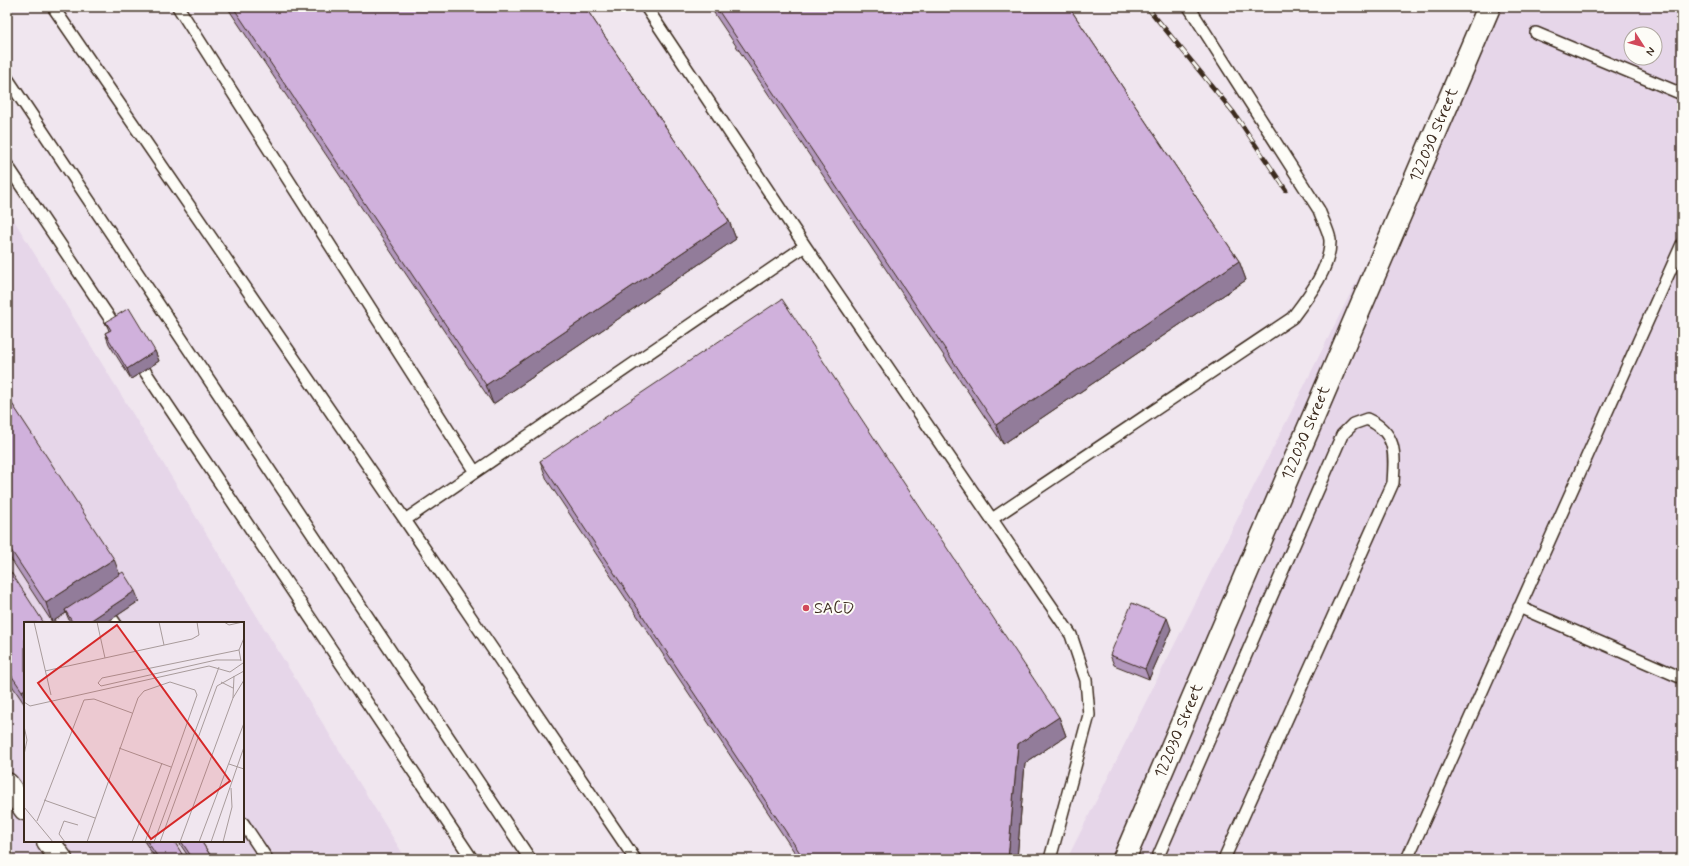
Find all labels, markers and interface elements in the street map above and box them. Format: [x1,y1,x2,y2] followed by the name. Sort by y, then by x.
[1623,26,1663,66] north arrow
[1642,44,1658,58] text: N
[1405,84,1464,185] street label: 122030 Street
[1277,382,1336,483] street label: 122030 Street
[814,598,854,619] place label: SACD
[801,603,811,613] marker: SACD
[24,622,244,842] inset map
[1150,680,1209,781] street label: 122030 Street

